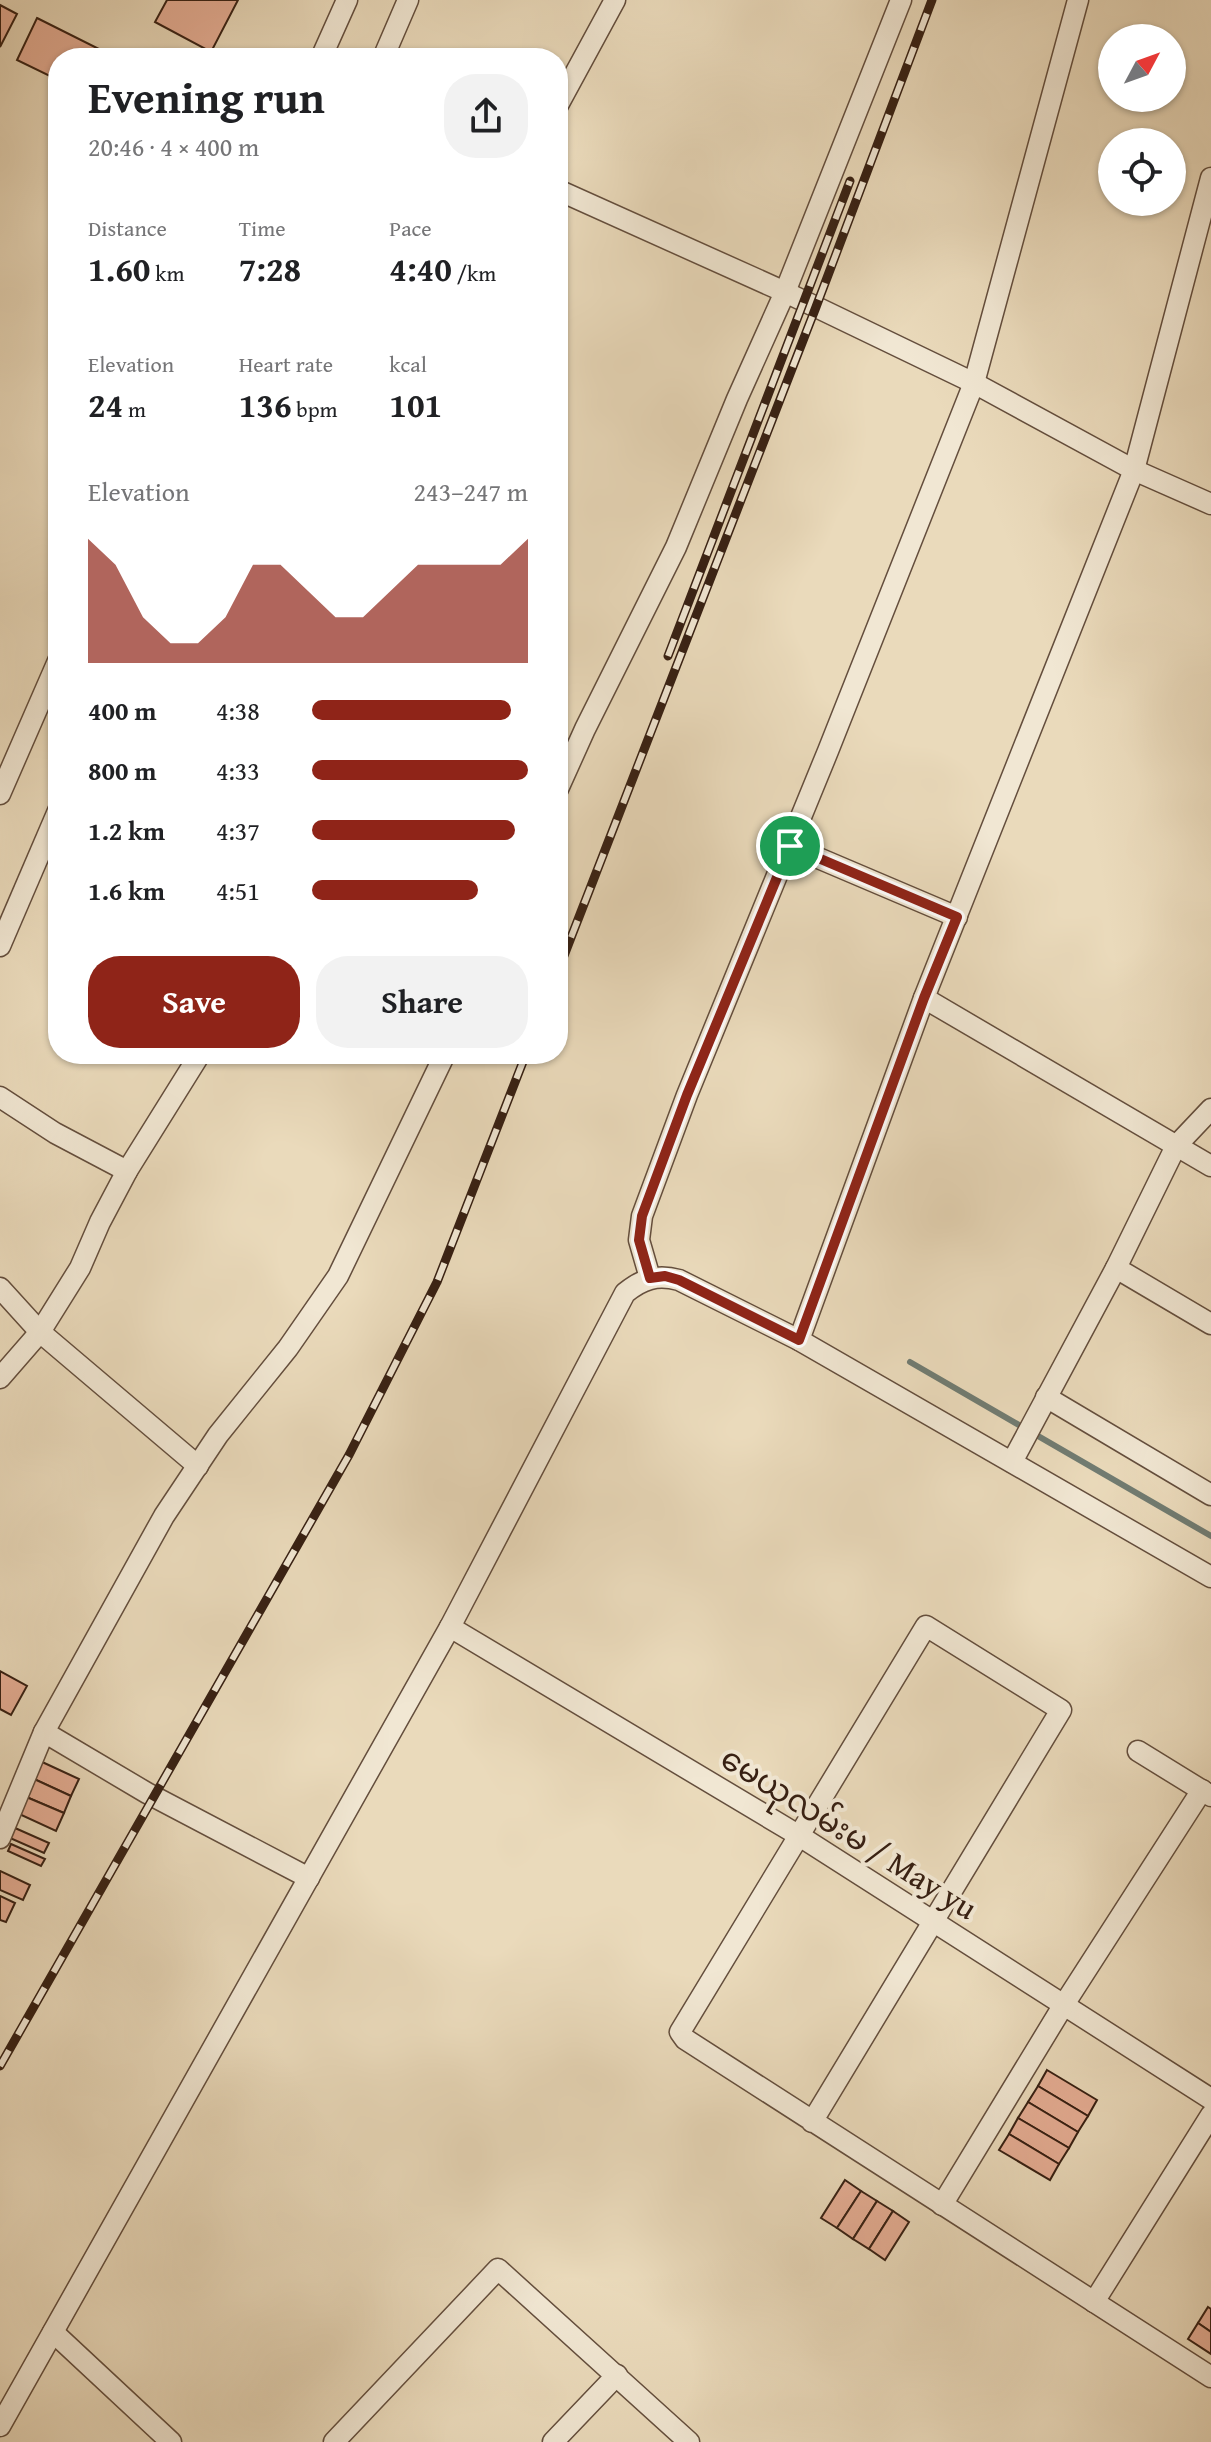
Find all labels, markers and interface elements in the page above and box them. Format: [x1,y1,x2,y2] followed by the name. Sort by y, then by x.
[1098,24,1186,112] north arrow
[1098,24,1186,216] map controls
[88,65,325,129] text: Evening run
[444,74,528,158] button: share
[88,127,259,166] text: 20:46 · 4 × 400 m
[1098,128,1186,216] button: locate
[88,212,167,244] text: Distance
[239,212,285,244] text: Time
[389,212,432,244] text: Pace
[88,244,150,293] text: 1.60
[239,244,301,293] text: 7:28
[389,244,452,293] text: 4:40
[150,257,184,289] text: km
[452,257,496,289] text: /km
[88,348,174,380] text: Elevation
[239,348,333,380] text: Heart rate
[389,348,427,380] text: kcal
[88,380,123,429] text: 24
[239,380,292,429] text: 136
[389,380,442,429] text: 101
[123,393,146,425] text: m
[292,393,338,425] text: bpm
[88,472,190,511] text: Elevation
[414,472,528,511] text: 243–247 m
[88,691,156,730] text: 400 m
[216,691,260,730] text: 4:38
[88,751,156,790] text: 800 m
[216,751,260,790] text: 4:33
[88,811,165,850] text: 1.2 km
[216,811,260,850] text: 4:37
[756,812,824,880] pin
[768,824,812,868] icon: arrive
[88,871,165,910] text: 1.6 km
[216,871,260,910] text: 4:51
[88,956,300,1048] button: Save
[316,956,528,1048] button: Share
[710,1735,987,1933] street label: မေယုလမ်းမ / May yu

